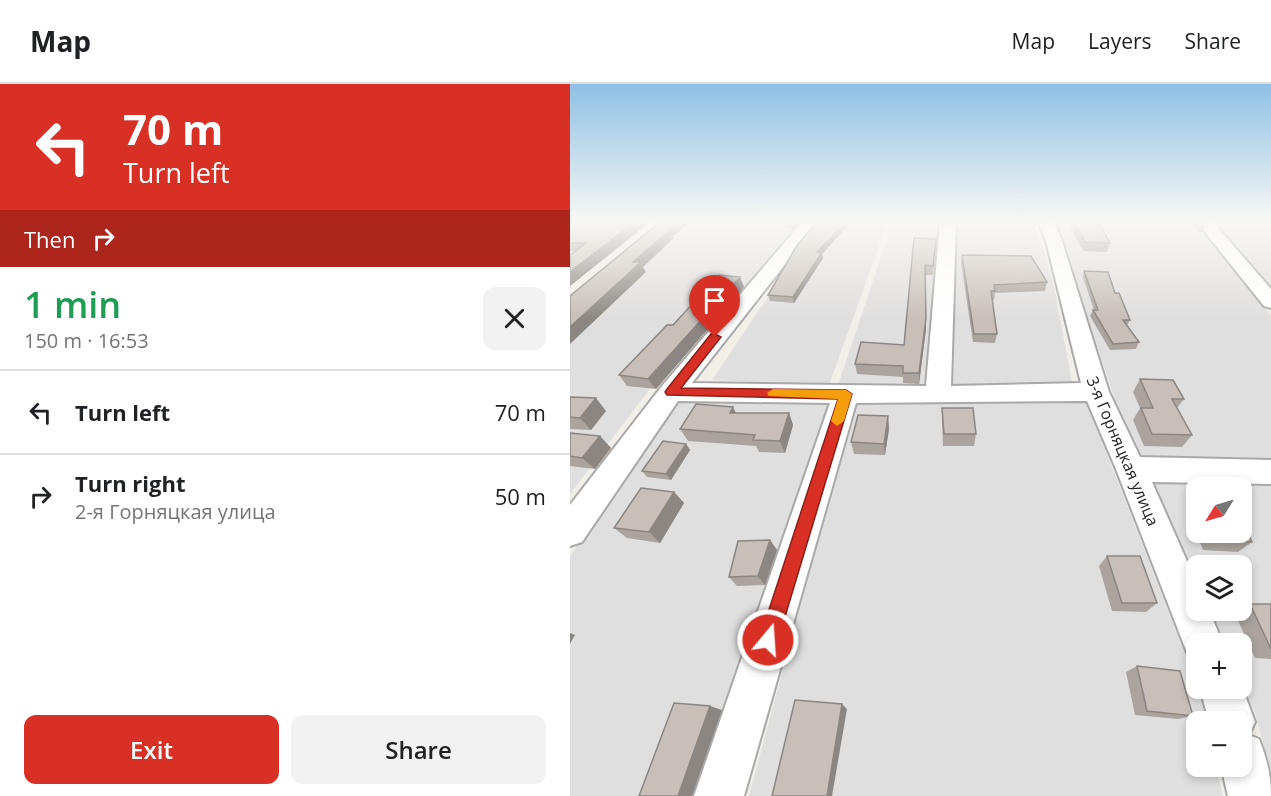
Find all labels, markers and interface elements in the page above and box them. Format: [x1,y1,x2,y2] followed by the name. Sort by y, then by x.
[30,22,91,60] text: Map
[1012,27,1055,55] text: Map
[1088,27,1152,55] text: Layers
[1185,27,1241,55] text: Share
[123,100,223,157] text: 70 m
[24,108,102,186] icon: left
[123,154,230,191] text: Turn left
[87,222,120,255] icon: right
[24,224,75,254] text: Then
[689,275,740,337] pin
[24,280,121,329] text: 1 min
[698,284,731,317] icon: arrive
[483,287,546,350] button: close
[24,327,149,354] text: 150 m · 16:53
[1082,373,1164,529] street label: 3-я Горняцкая улица
[24,396,57,429] icon: left
[75,397,170,427] text: Turn left
[495,397,546,427] text: 70 m
[75,468,186,498] text: Turn right
[1186,477,1252,543] north arrow
[1186,477,1252,777] map controls
[24,480,57,513] icon: right
[495,481,546,511] text: 50 m
[75,498,276,525] text: 2-я Горняцкая улица
[1186,555,1252,621] button: layers
[736,608,800,672] position arrow
[1186,633,1252,699] button: +
[1186,711,1252,777] button: −
[24,715,279,784] button: Exit
[291,715,546,784] button: Share

